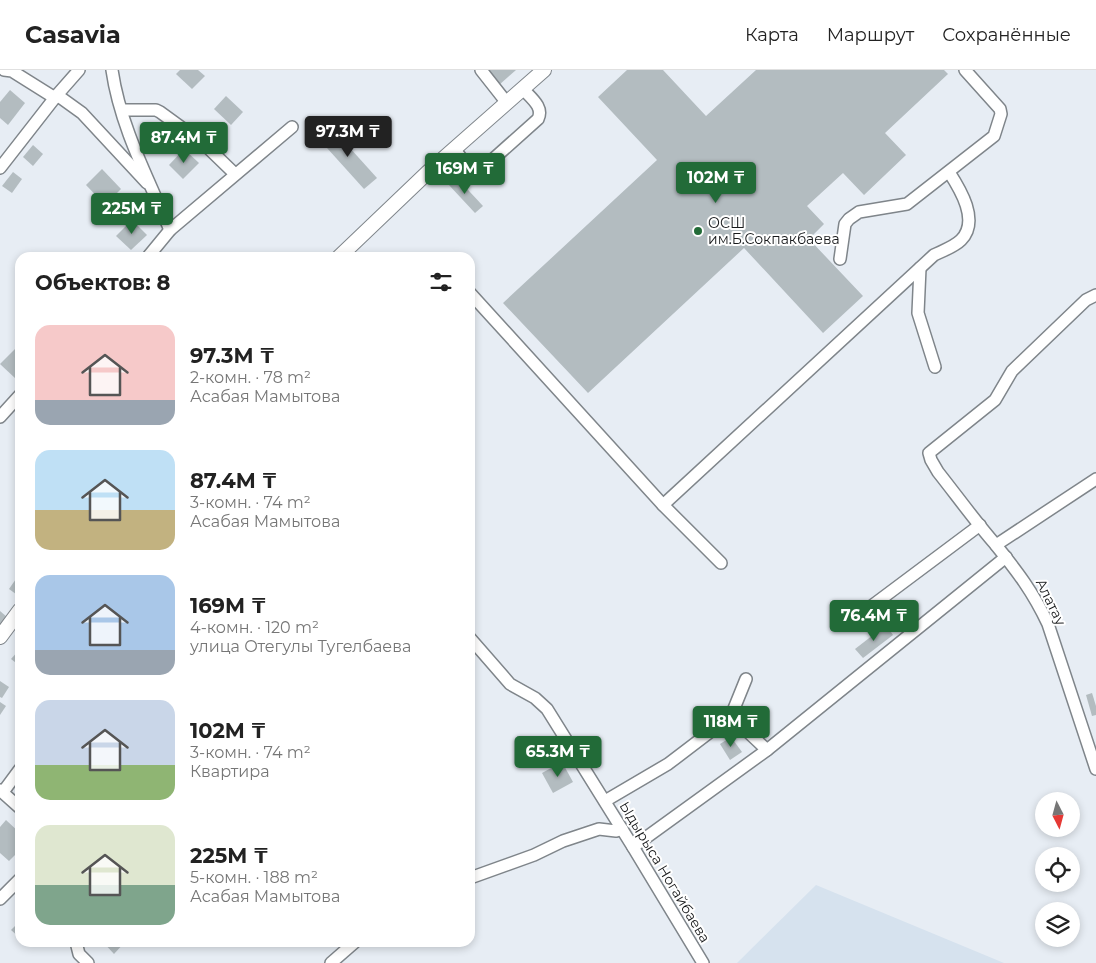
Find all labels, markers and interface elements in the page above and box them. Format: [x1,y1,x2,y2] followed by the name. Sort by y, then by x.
[25,20,121,49] text: Casavia
[745,24,799,46] text: Карта
[827,24,914,46] text: Маршрут
[942,24,1071,46] text: Сохранённые
[302,116,394,158] pin: 97.3M ₸
[138,122,230,164] pin: 87.4M ₸
[316,122,380,141] text: 97.3M ₸
[151,128,217,147] text: 87.4M ₸
[424,152,506,195] pin: 169M ₸
[436,159,494,178] text: 169M ₸
[675,162,757,204] pin: 102M ₸
[687,168,745,187] text: 102M ₸
[91,192,173,235] pin: 225M ₸
[102,199,162,218] text: 225M ₸
[708,214,840,248] place label: ОСШ им.Б.Сокпакбаева
[692,225,704,237] marker: ОСШ им.Б.Сокпакбаева
[427,268,455,296] icon: filters
[35,270,170,295] text: Объектов: 8
[190,343,275,368] text: 97.3M ₸
[75,345,135,405] icon: home
[190,368,311,387] text: 2-комн. · 78 m²
[190,387,340,406] text: Асабая Мамытова
[190,468,277,493] text: 87.4M ₸
[75,470,135,530] icon: home
[190,493,311,512] text: 3-комн. · 74 m²
[190,512,340,531] text: Асабая Мамытова
[1032,576,1070,629] street label: Алатау
[190,593,266,618] text: 169M ₸
[75,595,135,655] icon: home
[828,600,920,642] pin: 76.4M ₸
[841,606,907,625] text: 76.4M ₸
[190,618,319,637] text: 4-комн. · 120 m²
[190,637,411,656] text: улица Отегулы Тугелбаева
[690,706,772,748] pin: 118M ₸
[704,712,758,731] text: 118M ₸
[190,718,266,743] text: 102M ₸
[75,720,135,780] icon: home
[512,736,604,778] pin: 65.3M ₸
[525,742,591,761] text: 65.3M ₸
[190,743,311,762] text: 3-комн. · 74 m²
[190,762,270,781] text: Квартира
[1035,792,1080,838] north arrow
[1035,792,1080,947] map controls
[616,798,714,946] street label: Ыдырыса Ногайбаева
[190,843,269,868] text: 225M ₸
[75,845,135,905] icon: home
[1035,847,1080,892] button: locate
[190,868,318,887] text: 5-комн. · 188 m²
[190,887,340,906] text: Асабая Мамытова
[1035,902,1080,947] button: layers

